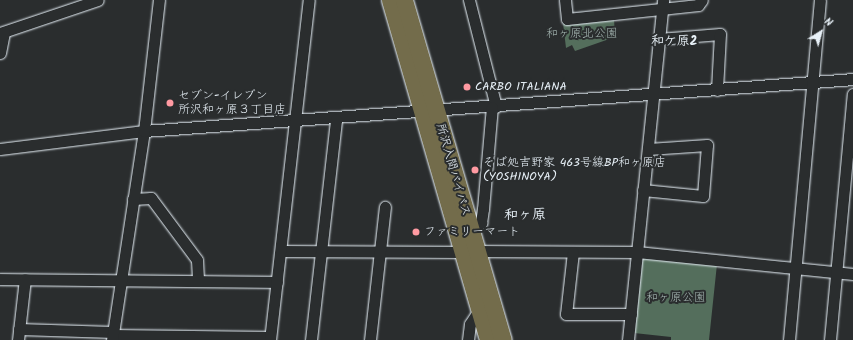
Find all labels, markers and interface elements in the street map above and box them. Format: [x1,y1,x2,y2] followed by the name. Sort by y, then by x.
[801,12,841,52] north arrow
[820,13,836,32] text: N
[546,27,618,41] park label: 和ヶ原北公園
[651,34,697,50] district label: 和ケ原2
[475,80,567,94] place label: CARBO ITALIANA
[462,82,472,92] marker: CARBO ITALIANA
[178,89,286,117] place label: セブン-イレブン 所沢和ヶ原３丁目店
[165,98,175,108] marker: セブン-イレブン 所沢和ヶ原３丁目店
[433,122,473,218] street label: 所沢入間バイパス
[483,156,666,184] place label: そば処吉野家 463号線BP和ヶ原店 (YOSHINOYA)
[470,165,480,175] marker: そば処吉野家 463号線BP和ヶ原店 (YOSHINOYA)
[504,207,546,223] district label: 和ヶ原
[424,225,520,239] place label: ファミリーマート
[411,227,421,237] marker: ファミリーマート
[646,291,706,305] park label: 和ヶ原公園

